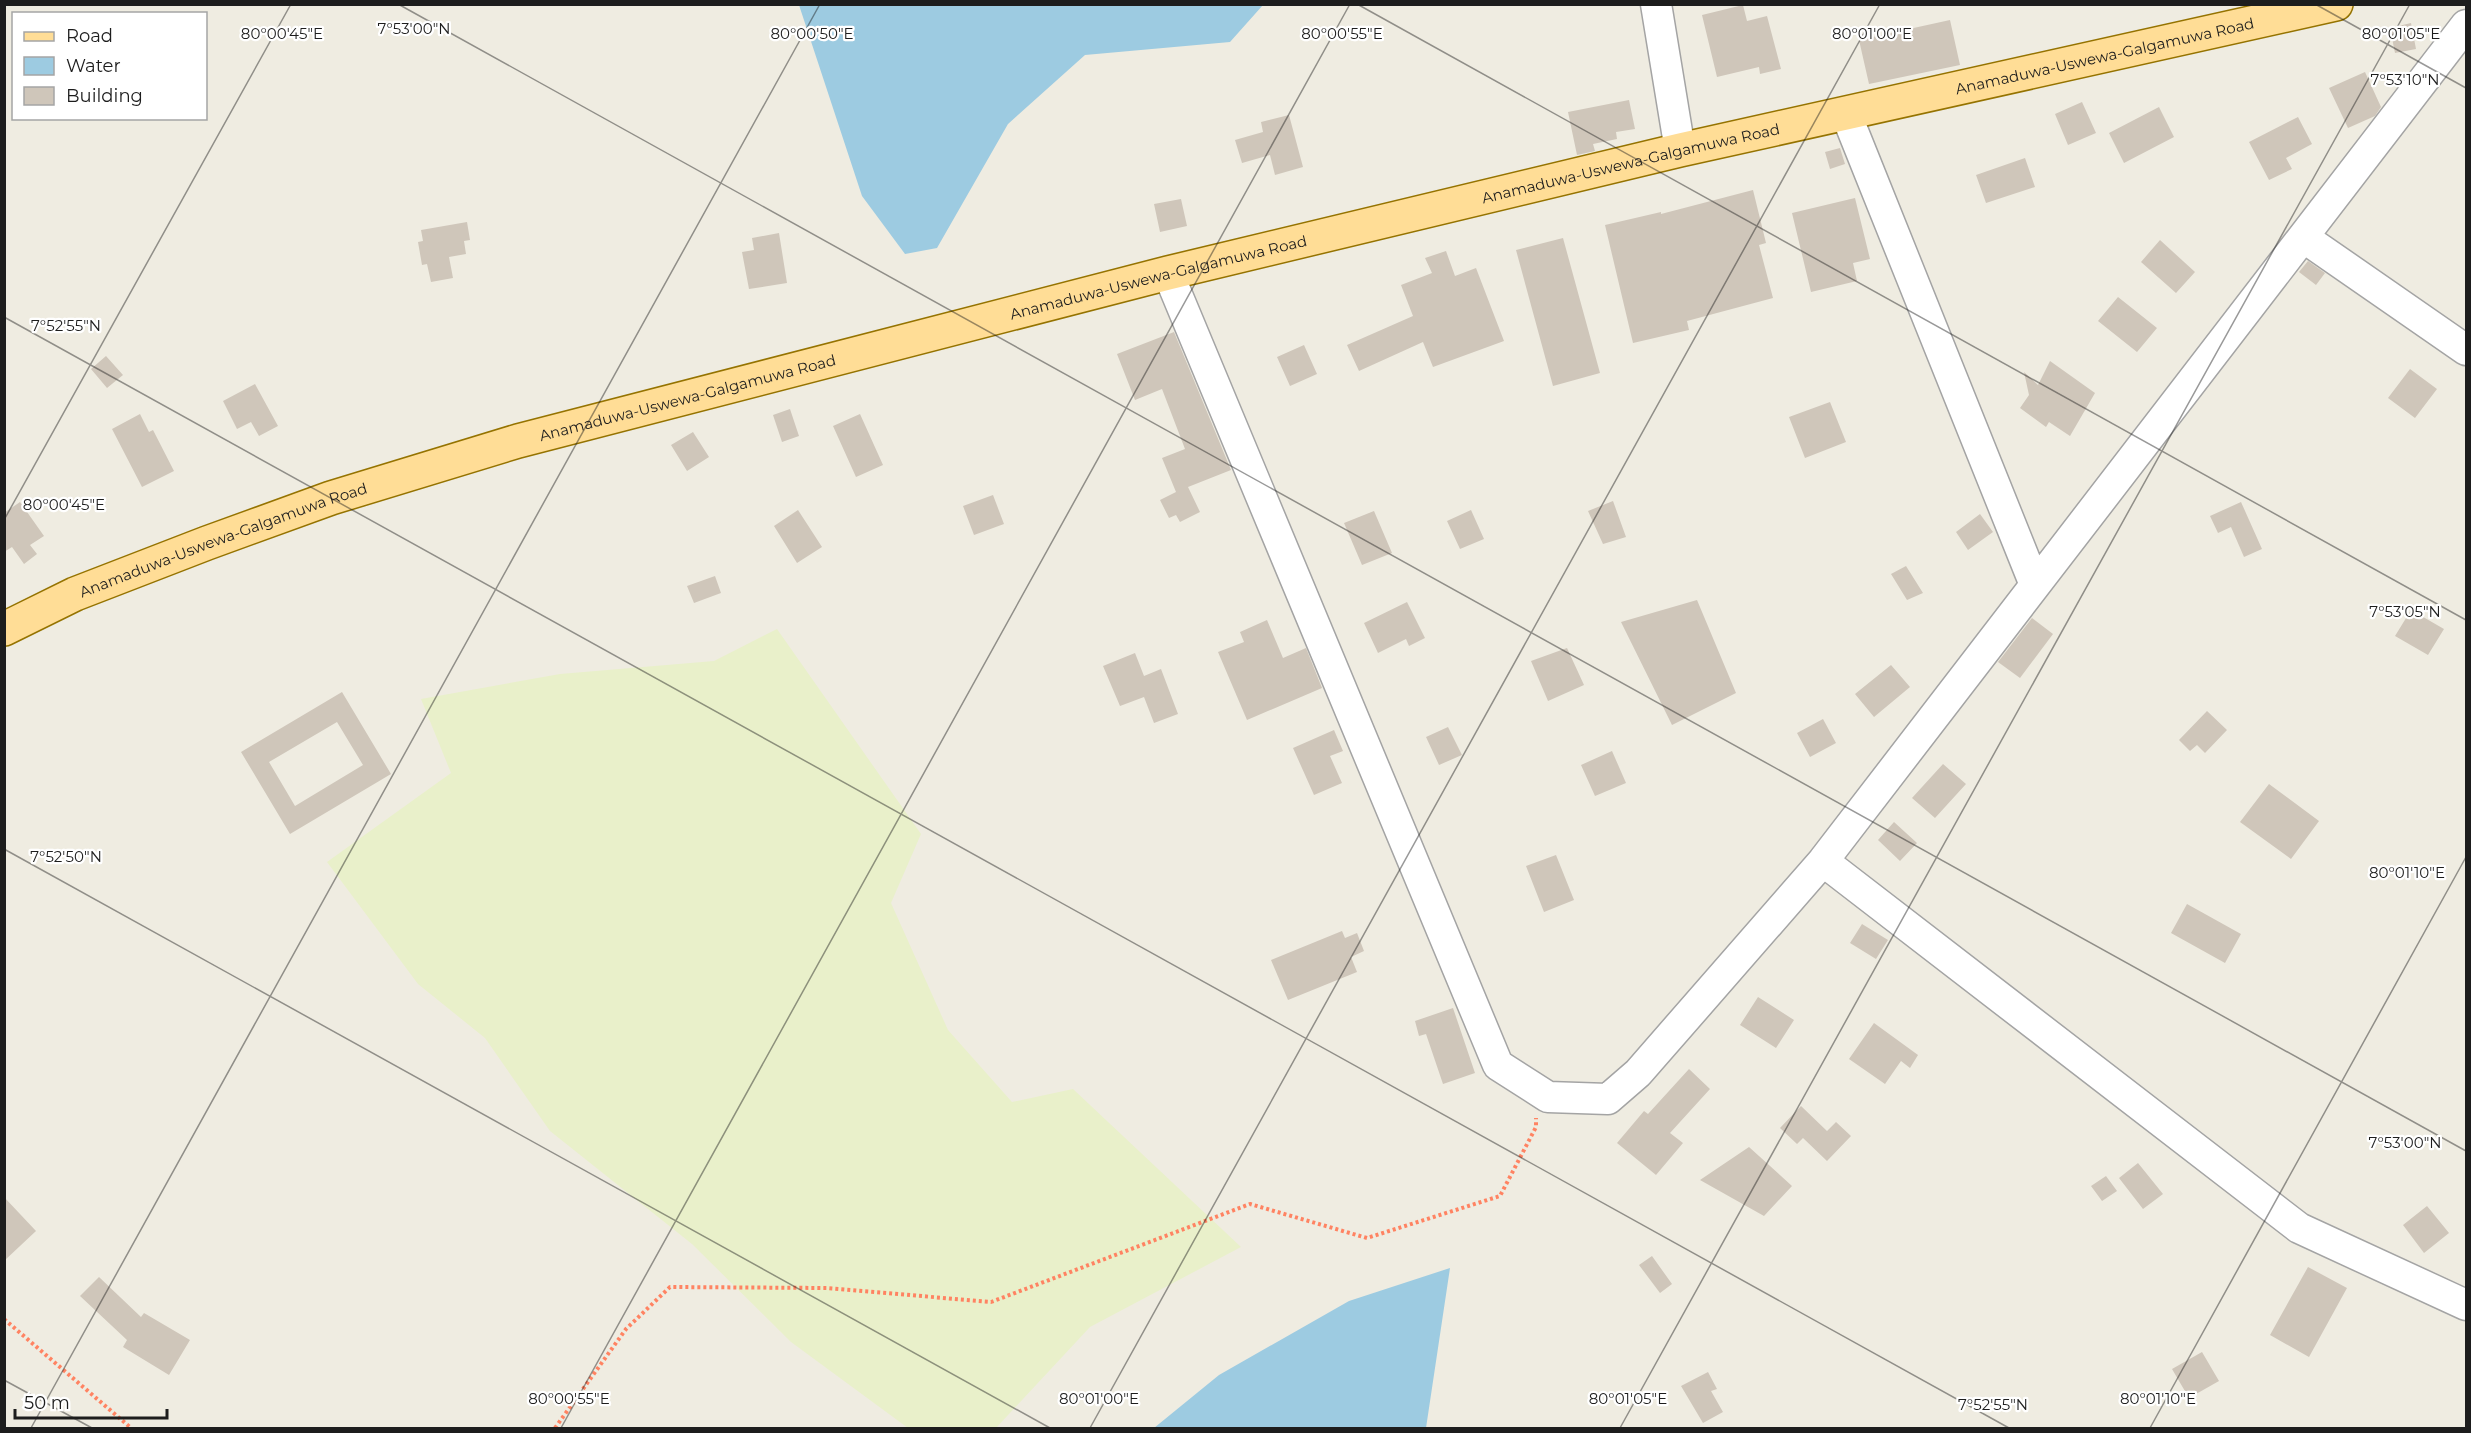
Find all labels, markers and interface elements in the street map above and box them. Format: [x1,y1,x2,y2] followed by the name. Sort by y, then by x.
[12,12,207,120] legend
[1953,13,2256,98] street label: Anamaduwa-Uswewa-Galgamuwa Road
[378,19,450,38] text: 7°53'00"N
[241,24,323,43] text: 80°00'45"E
[770,24,854,43] text: 80°00'50"E
[1301,24,1383,43] text: 80°00'55"E
[1832,24,1912,43] text: 80°01'00"E
[2362,24,2440,43] text: 80°01'05"E
[66,25,113,47] text: Road
[66,55,121,77] text: Water
[2370,70,2440,89] text: 7°53'10"N
[66,85,143,107] text: Building
[1480,119,1781,207] street label: Anamaduwa-Uswewa-Galgamuwa Road
[1008,231,1309,323] street label: Anamaduwa-Uswewa-Galgamuwa Road
[31,316,101,335] text: 7°52'55"N
[537,350,838,445] street label: Anamaduwa-Uswewa-Galgamuwa Road
[76,478,369,601] street label: Anamaduwa-Uswewa-Galgamuwa Road
[23,495,105,514] text: 80°00'45"E
[2369,602,2441,621] text: 7°53'05"N
[30,847,102,866] text: 7°52'50"N
[2369,863,2445,882] text: 80°01'10"E
[2369,1133,2441,1152] text: 7°53'00"N
[15,1382,166,1420] scale bar
[528,1389,610,1408] text: 80°00'55"E
[1059,1389,1139,1408] text: 80°01'00"E
[1589,1389,1667,1408] text: 80°01'05"E
[2120,1389,2196,1408] text: 80°01'10"E
[24,1392,70,1414] text: 50 m
[1958,1395,2028,1414] text: 7°52'55"N

